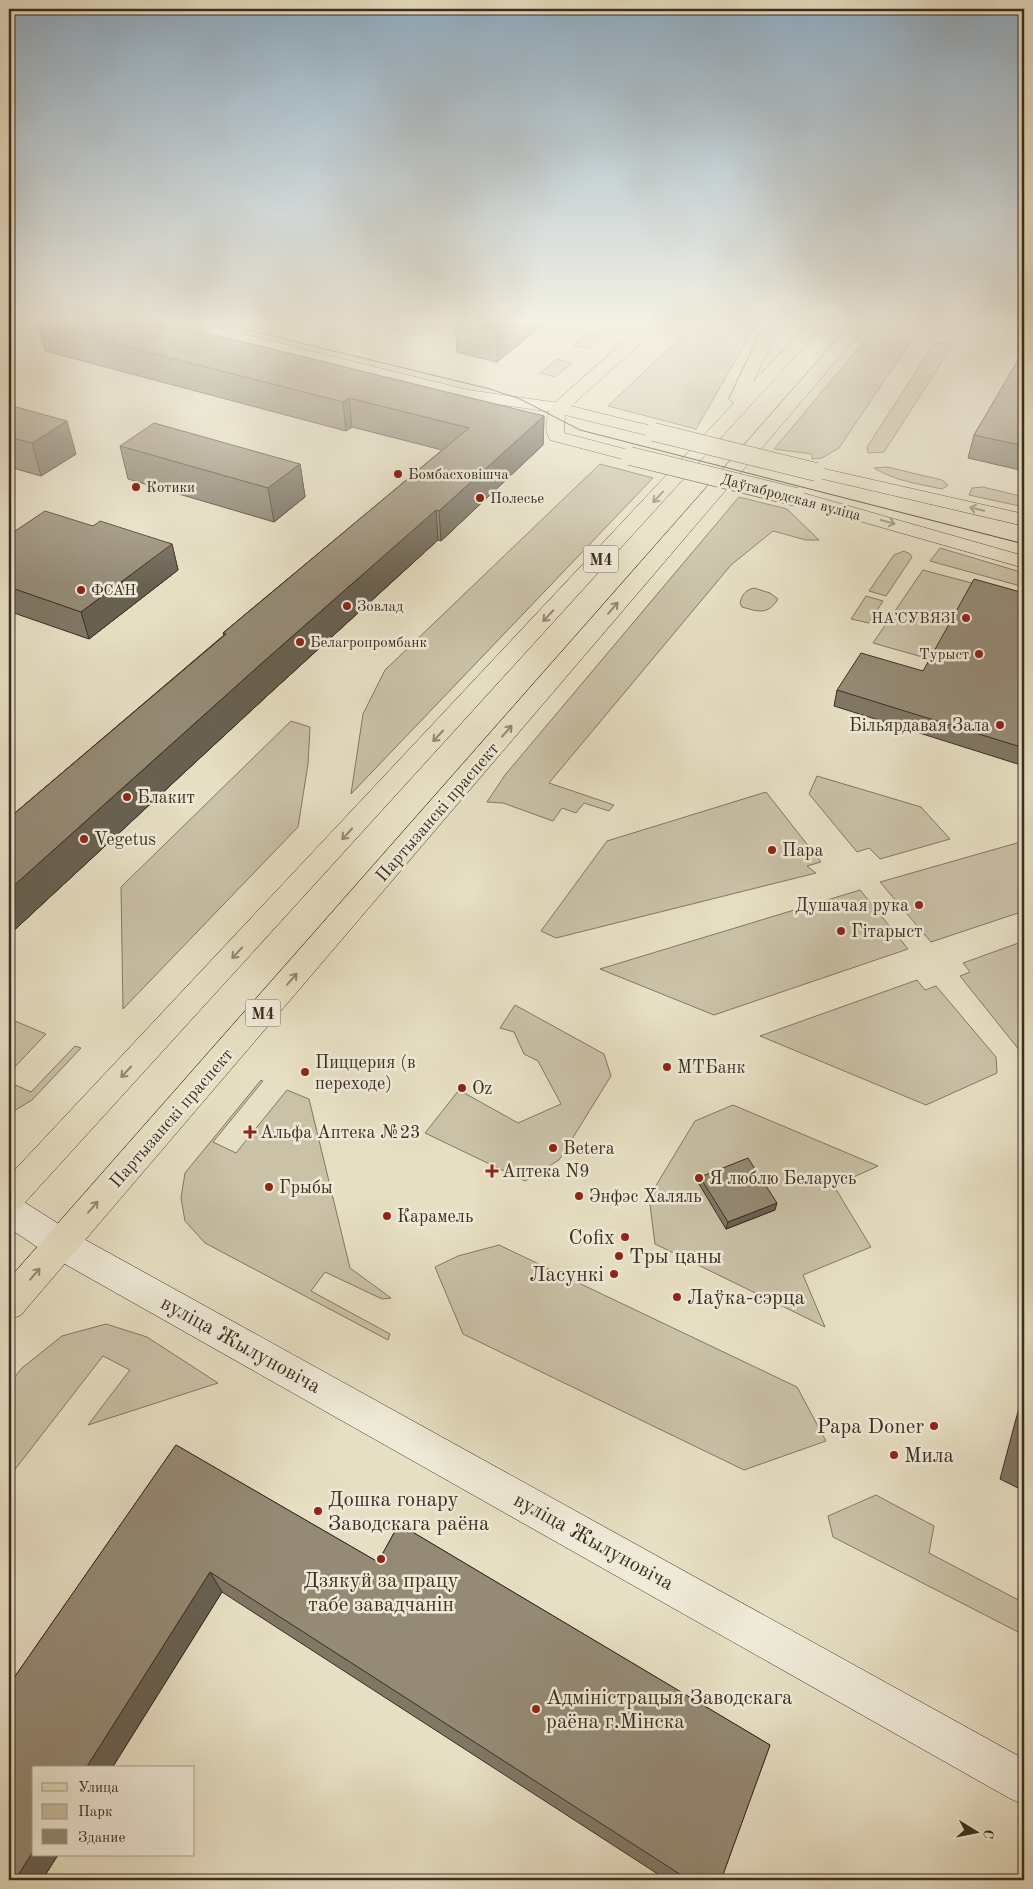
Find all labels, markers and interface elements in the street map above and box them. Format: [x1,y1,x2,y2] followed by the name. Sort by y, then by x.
[392,468,404,480] marker: Бомбасховішча
[408,468,509,483] place label: Бомбасховішча
[719,472,863,525] street label: Даўгабродская вуліца
[130,481,142,493] marker: Котики
[146,481,195,496] place label: Котики
[652,490,664,503] one-way arrow
[474,492,486,504] marker: Полесье
[490,492,544,507] place label: Полесье
[969,504,985,513] one-way arrow
[880,518,896,527] one-way arrow
[584,546,618,572] road number: М4
[75,584,87,596] marker: ФСАН
[91,584,136,599] place label: ФСАН
[341,600,353,612] marker: Зовлад
[357,600,404,615] place label: Зовлад
[608,602,619,615] one-way arrow
[542,610,554,623] one-way arrow
[871,612,956,627] place label: НАʼСУВЯЗІ
[960,612,972,624] marker: НАʼСУВЯЗІ
[294,636,306,648] marker: Белагропромбанк
[310,636,427,651] place label: Белагропромбанк
[919,648,969,663] place label: Турыст
[973,648,985,660] marker: Турыст
[849,717,990,735] place label: Більярдавая Зала
[994,719,1006,731] marker: Більярдавая Зала
[501,725,512,738] one-way arrow
[432,729,444,742] one-way arrow
[373,740,503,886] street label: Партызанскі праспект
[137,789,195,807] place label: Блакит
[121,791,133,803] marker: Блакит
[342,827,353,840] one-way arrow
[94,831,156,849] place label: Vegetus
[78,833,90,845] marker: Vegetus
[782,842,823,860] place label: Пара
[766,844,778,856] marker: Пара
[795,897,909,915] place label: Душачая рука
[913,899,925,911] marker: Душачая рука
[851,923,923,941] place label: Гітарыст
[835,925,847,937] marker: Гітарыст
[231,946,243,959] one-way arrow
[286,973,297,986] one-way arrow
[246,1000,280,1026] road number: М4
[107,1046,237,1192] street label: Партызанскі праспект
[315,1053,416,1093] place label: Пиццерия (в переходе)
[677,1059,745,1077] place label: МТБанк
[661,1061,673,1073] marker: МТБанк
[120,1065,132,1078] one-way arrow
[299,1066,311,1078] marker: Пиццерия (в переходе)
[472,1080,493,1098] place label: Oz
[456,1082,468,1094] marker: Oz
[260,1124,421,1143] place label: Альфа Аптека №23
[244,1126,256,1138] marker: Альфа Аптека №23
[563,1140,615,1158] place label: Betera
[547,1142,559,1154] marker: Betera
[502,1163,590,1181] place label: Аптека N9
[486,1165,498,1177] marker: Аптека N9
[709,1170,856,1188] place label: Я люблю Беларусь
[693,1172,705,1184] marker: Я люблю Беларусь
[279,1179,333,1197] place label: Грыбы
[263,1181,275,1193] marker: Грыбы
[589,1188,702,1207] place label: Энфэс Халяль
[573,1190,585,1202] marker: Энфэс Халяль
[88,1201,99,1214] one-way arrow
[397,1208,473,1226] place label: Карамель
[381,1210,393,1222] marker: Карамель
[568,1228,615,1249] place label: Cofix
[619,1231,631,1243] marker: Cofix
[629,1247,722,1268] place label: Тры цаны
[613,1250,625,1262] marker: Тры цаны
[529,1265,604,1286] place label: Ласункі
[29,1268,41,1281] one-way arrow
[608,1268,620,1280] marker: Ласункі
[687,1288,805,1309] place label: Лаўка-сэрца
[671,1291,683,1303] marker: Лаўка-сэрца
[157,1293,324,1398] street label: вуліца Жылуновіча
[817,1417,924,1438] place label: Papa Doner
[928,1420,940,1432] marker: Papa Doner
[904,1446,954,1467] place label: Мила
[888,1449,900,1461] marker: Мила
[328,1490,489,1535] place label: Дошка гонару Заводскага раёна
[510,1490,677,1595] street label: вуліца Жылуновіча
[312,1505,324,1517] marker: Дошка гонару Заводскага раёна
[375,1553,387,1565] marker: Дзякуй за працу табе завадчанін
[303,1571,459,1616] place label: Дзякуй за працу табе завадчанін
[546,1688,792,1733] place label: Адміністрацыя Заводскага раёна г.Мінска
[530,1703,542,1715] marker: Адміністрацыя Заводскага раёна г.Мінска
[32,1766,195,1856] legend
[78,1781,119,1796] text: Улица
[78,1805,113,1820] text: Парк
[950,1806,1000,1856] north arrow
[980,1828,996,1840] text: С
[78,1831,125,1846] text: Здание

